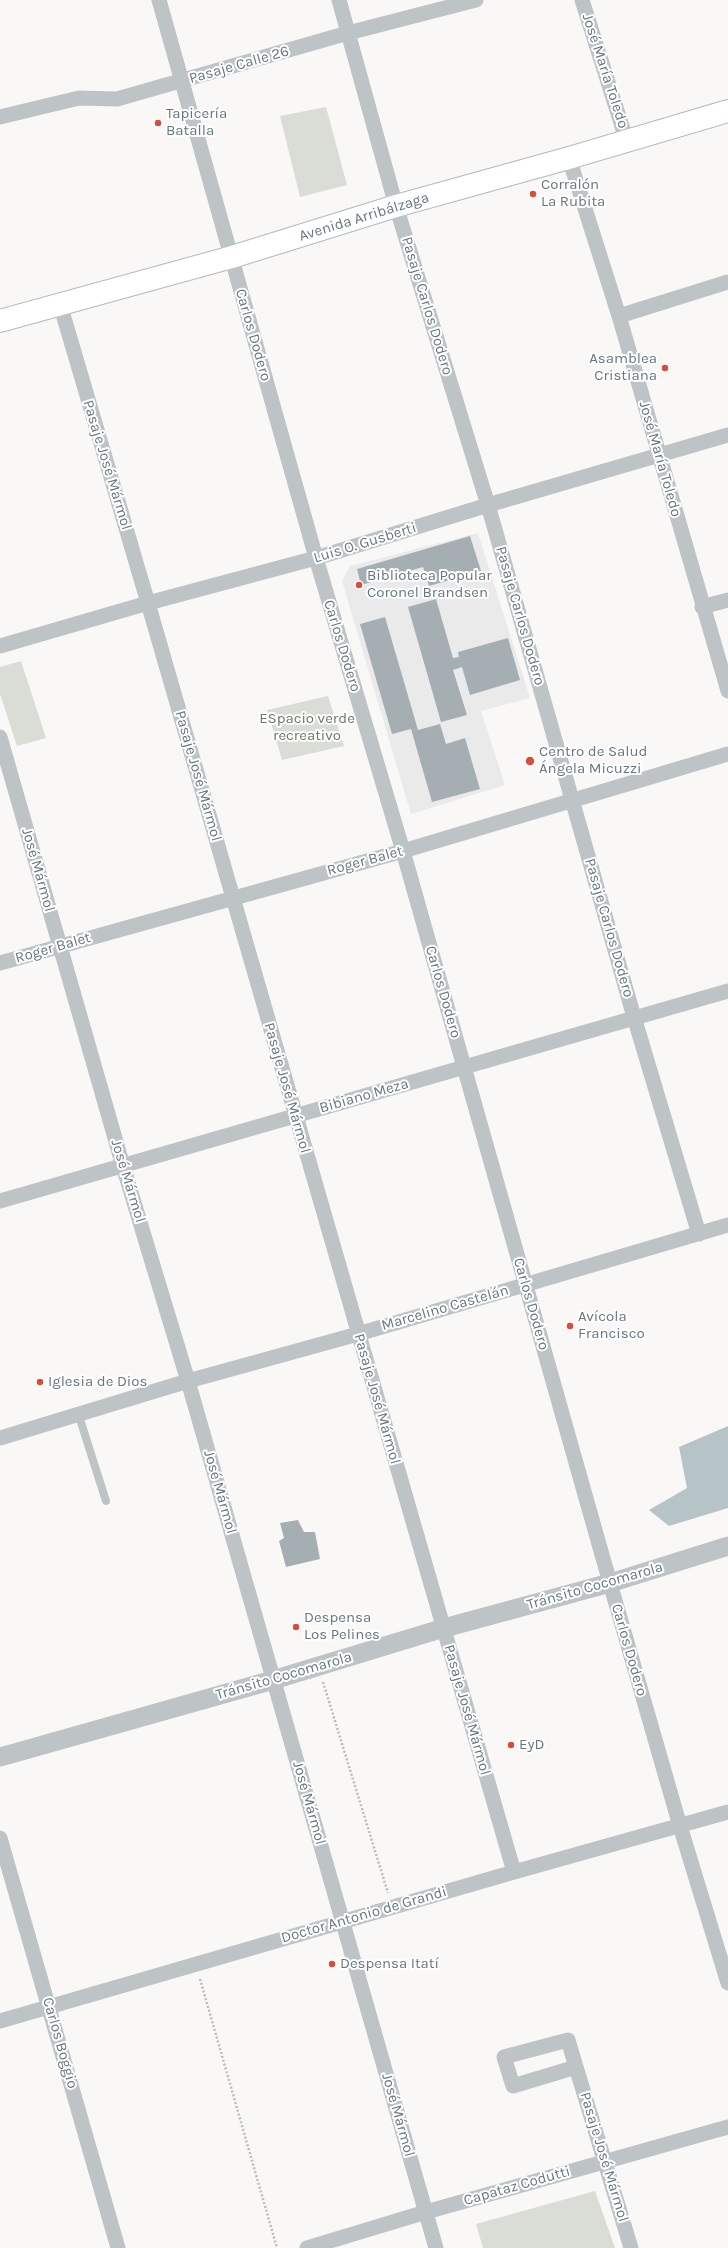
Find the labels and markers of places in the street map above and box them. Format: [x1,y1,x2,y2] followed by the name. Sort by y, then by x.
[166,105,227,140] place label: Tapicería Batalla
[153,118,163,128] marker: Tapicería Batalla
[541,176,605,211] place label: Corralón La Rubita
[528,189,538,199] marker: Corralón La Rubita
[589,350,657,385] place label: Asamblea Cristiana
[660,363,670,373] marker: Asamblea Cristiana
[367,567,492,602] place label: Biblioteca Popular Coronel Brandsen
[354,580,364,590] marker: Biblioteca Popular Coronel Brandsen
[539,743,647,778] place label: Centro de Salud Ángela Micuzzi
[524,755,536,767] marker: Centro de Salud Ángela Micuzzi
[578,1308,645,1343] place label: Avícola Francisco
[565,1321,575,1331] marker: Avícola Francisco
[48,1373,147,1391] place label: Iglesia de Dios
[35,1377,45,1387] marker: Iglesia de Dios
[304,1609,380,1644] place label: Despensa Los Pelines
[291,1622,301,1632] marker: Despensa Los Pelines
[519,1736,544,1754] place label: EyD
[506,1740,516,1750] marker: EyD
[340,1955,439,1973] place label: Despensa Itatí
[327,1959,337,1969] marker: Despensa Itatí

